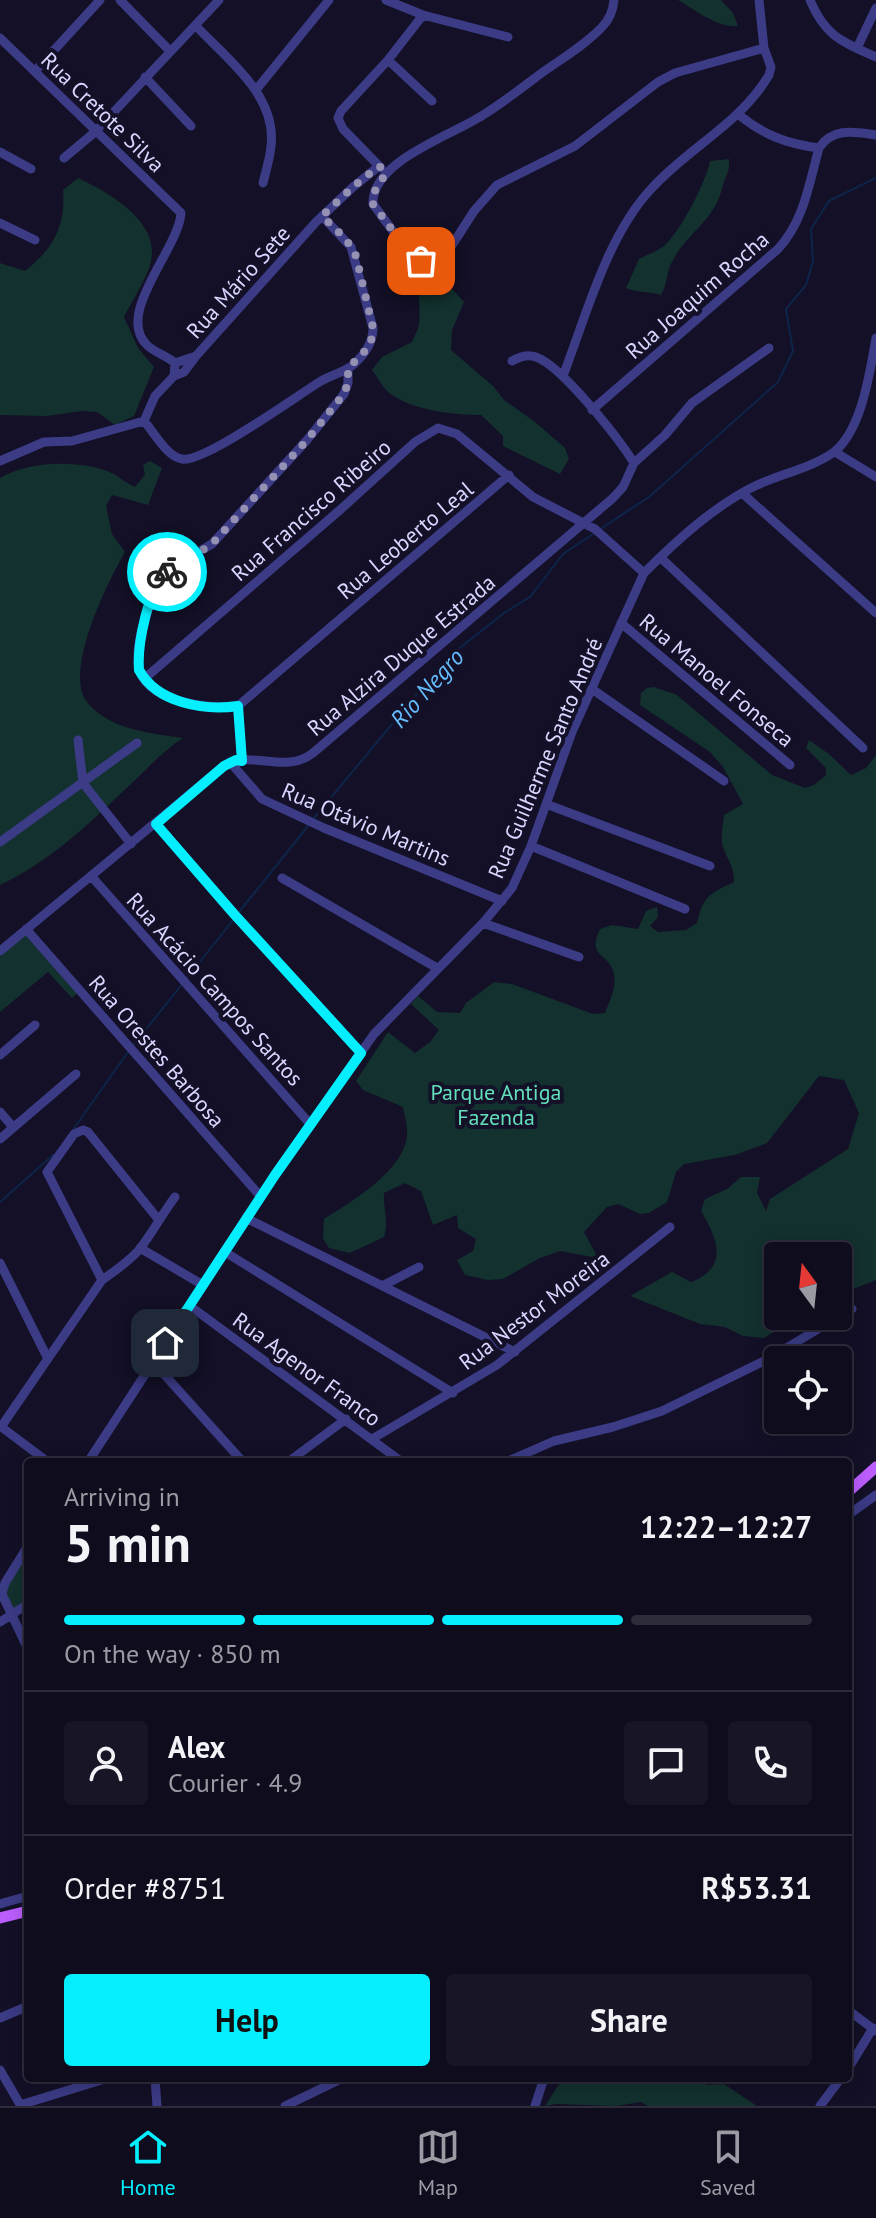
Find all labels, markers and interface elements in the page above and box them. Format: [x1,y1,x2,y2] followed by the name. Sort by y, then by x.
[35,46,171,178] street label: Rua Cretote Silva
[180,220,296,344] street label: Rua Mário Sete
[620,225,774,365] street label: Rua Joaquim Rocha
[387,227,455,295] pin
[399,239,443,283] icon: bag
[225,433,397,587] street label: Rua Francisco Ribeiro
[331,475,479,605] street label: Rua Leoberto Leal
[127,532,207,612] courier
[145,550,189,594] icon: bike
[301,568,501,742] street label: Rua Alzira Duque Estrada
[634,607,800,753] street label: Rua Manoel Fonseca
[482,633,608,883] street label: Rua Guilherme Santo André
[383,642,471,734] water label: Rio Negro
[278,776,454,872] street label: Rua Otávio Martins
[121,887,309,1091] street label: Rua Acácio Campos Santos
[83,969,231,1133] street label: Rua Orestes Barbosa
[431,1078,561,1131] park label: Parque Antiga Fazenda
[764,1242,852,1330] north arrow
[764,1242,852,1434] map controls
[453,1244,615,1376] street label: Rua Nestor Moreira
[227,1306,387,1432] street label: Rua Agenor Franco
[131,1309,199,1377] pin
[143,1321,187,1365] icon: home
[764,1346,852,1434] button: locate
[64,1480,180,1513] text: Arriving in
[640,1507,812,1546] text: 12:22–12:27
[64,1509,191,1576] text: 5 min
[64,1637,281,1670] text: On the way · 850 m
[64,1721,148,1805] button: person
[624,1721,708,1805] button: chat
[728,1721,812,1805] button: phone
[168,1727,225,1766] text: Alex
[168,1766,302,1799] text: Courier · 4.9
[64,1868,226,1907] text: Order #8751
[702,1868,812,1907] text: R$53.31
[64,1974,430,2066] button: Help
[446,1974,812,2066] button: Share
[120,2125,176,2201] tab: Home
[416,2125,460,2201] tab: Map
[700,2125,756,2201] tab: Saved

